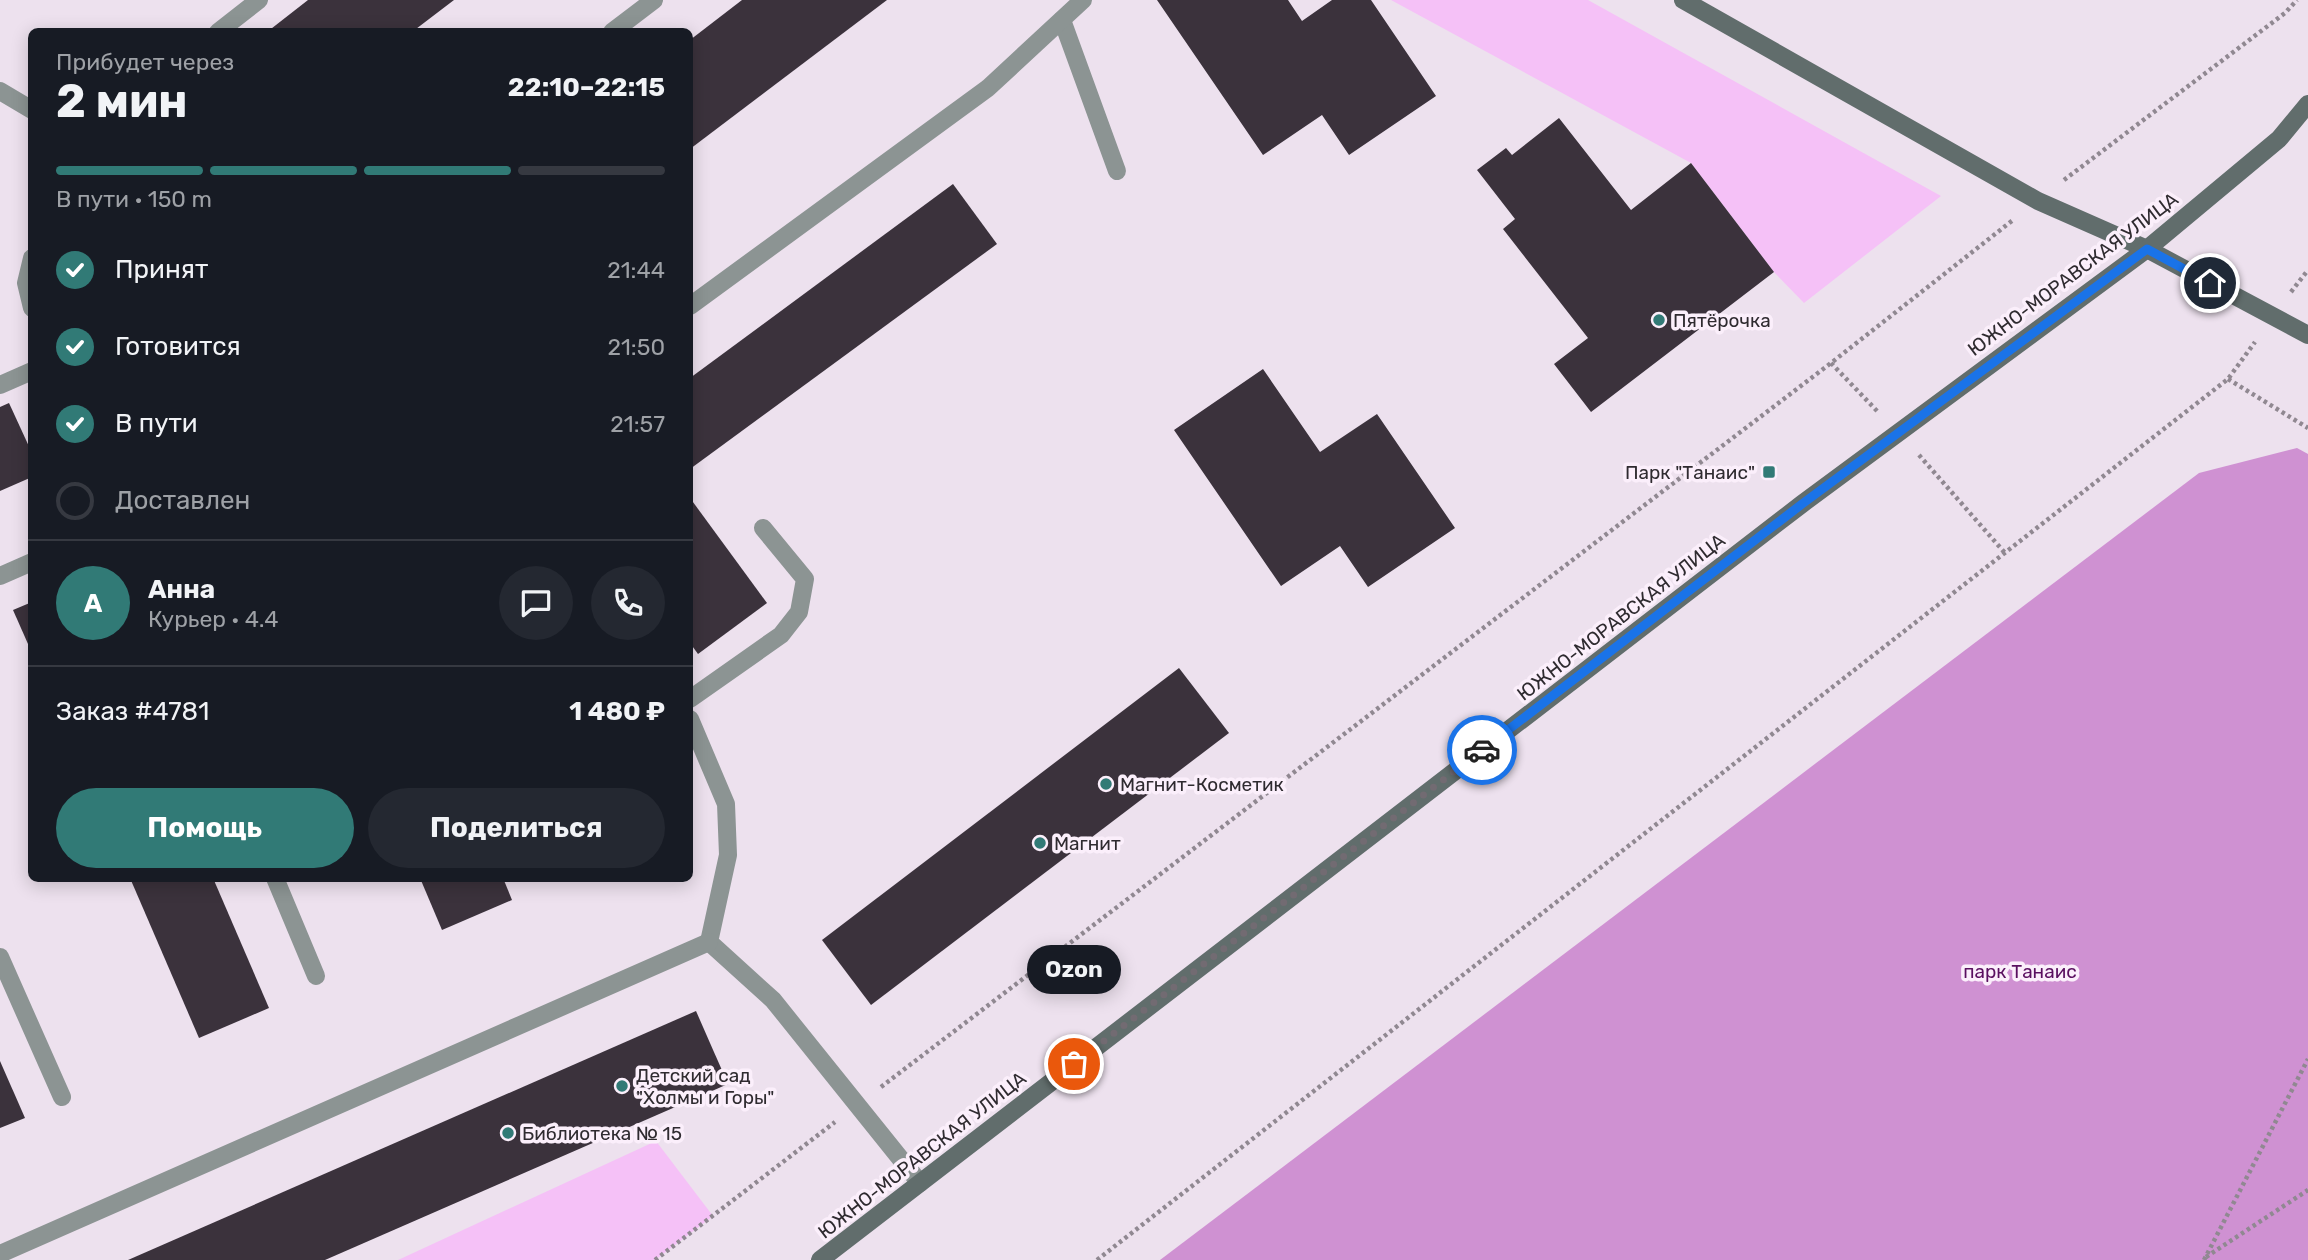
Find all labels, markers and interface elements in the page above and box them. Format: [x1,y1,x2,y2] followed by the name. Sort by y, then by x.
[56,48,234,76] text: Прибудет через
[508,72,665,103] text: 22:10–22:15
[56,74,188,129] text: 2 мин
[56,185,212,213] text: В пути · 150 m
[1963,187,2183,361] street label: ЮЖНО-МОРАВСКАЯ УЛИЦА
[56,251,94,289] icon: check
[2180,253,2240,313] pin
[115,254,208,285] text: Принят
[607,256,665,284] text: 21:44
[2191,264,2229,302] icon: home
[1673,309,1771,332] place label: Пятёрочка
[1651,312,1667,328] marker: Пятёрочка
[56,328,94,366] icon: check
[115,331,241,362] text: Готовится
[608,333,665,361] text: 21:50
[56,405,94,443] icon: check
[115,408,198,439] text: В пути
[610,410,665,438] text: 21:57
[1625,461,1755,484] place label: Парк "Танаис"
[1761,464,1777,480] marker: Парк "Танаис"
[115,485,250,516] text: Доставлен
[1512,529,1730,705] street label: ЮЖНО-МОРАВСКАЯ УЛИЦА
[499,566,573,640] button: chat
[591,566,665,640] button: phone
[148,574,215,605] text: Анна
[84,588,102,619] text: А
[148,605,279,633] text: Курьер · 4.4
[56,696,209,727] text: Заказ #4781
[569,696,665,727] text: 1 480 ₽
[1447,715,1517,785] courier
[1463,731,1501,769] icon: car
[1120,773,1284,796] place label: Магнит-Косметик
[1098,776,1114,792] marker: Магнит-Косметик
[56,788,354,868] button: Помощь
[368,788,665,868] button: Поделиться
[1054,832,1121,855] place label: Магнит
[1032,835,1048,851] marker: Магнит
[1027,945,1121,994] callout: Ozon
[1045,955,1103,983] text: Ozon
[1963,960,2077,983] park label: парк Танаис
[1044,1034,1104,1094] pin
[1055,1045,1093,1083] icon: bag
[636,1064,774,1109] place label: Детский сад "Холмы и Горы"
[813,1067,1031,1243] street label: ЮЖНО-МОРАВСКАЯ УЛИЦА
[614,1078,630,1094] marker: Детский сад "Холмы и Горы"
[522,1122,682,1145] place label: Библиотека № 15
[500,1125,516,1141] marker: Библиотека № 15

